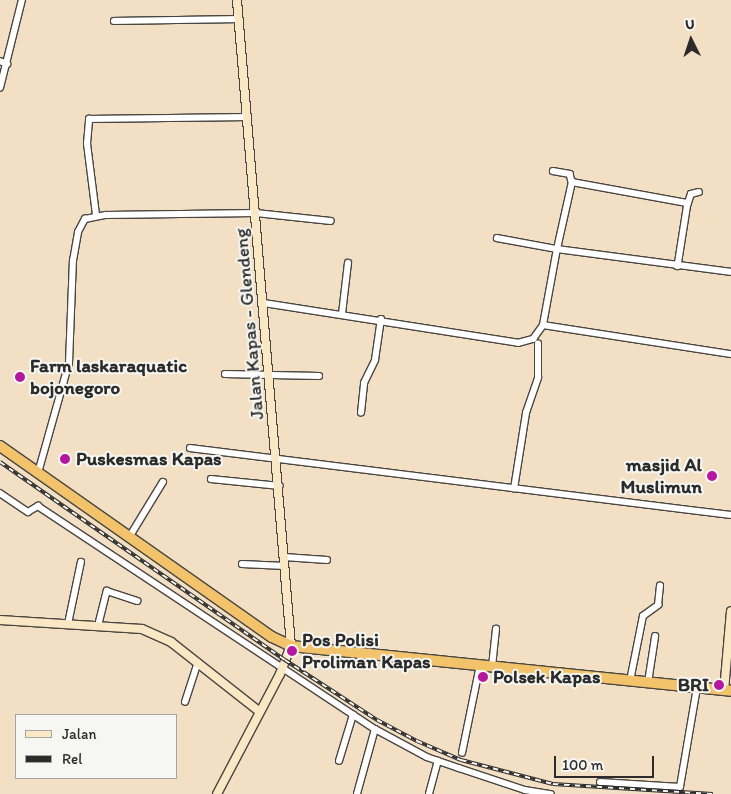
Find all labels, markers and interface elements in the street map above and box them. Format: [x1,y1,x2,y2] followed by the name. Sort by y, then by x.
[666,15,716,65] north arrow
[685,16,695,33] text: U
[229,228,269,420] street label: Jalan Kapas - Glendeng
[30,355,187,399] place label: Farm laskaraquatic bojonegoro
[14,371,26,383] marker: Farm laskaraquatic bojonegoro
[76,448,222,470] place label: Puskesmas Kapas
[58,452,72,466] marker: Puskesmas Kapas
[621,454,702,498] place label: masjid Al Muslimun
[706,470,718,482] marker: masjid Al Muslimun
[302,629,431,673] place label: Pos Polisi Proliman Kapas
[286,645,298,657] marker: Pos Polisi Proliman Kapas
[493,666,600,688] place label: Polsek Kapas
[477,671,489,683] marker: Polsek Kapas
[678,674,709,696] place label: BRI
[713,679,725,691] marker: BRI
[15,714,178,779] legend
[62,725,96,743] text: Jalan
[556,746,656,778] scale bar
[62,750,82,768] text: Rel
[562,756,603,774] text: 100 m

